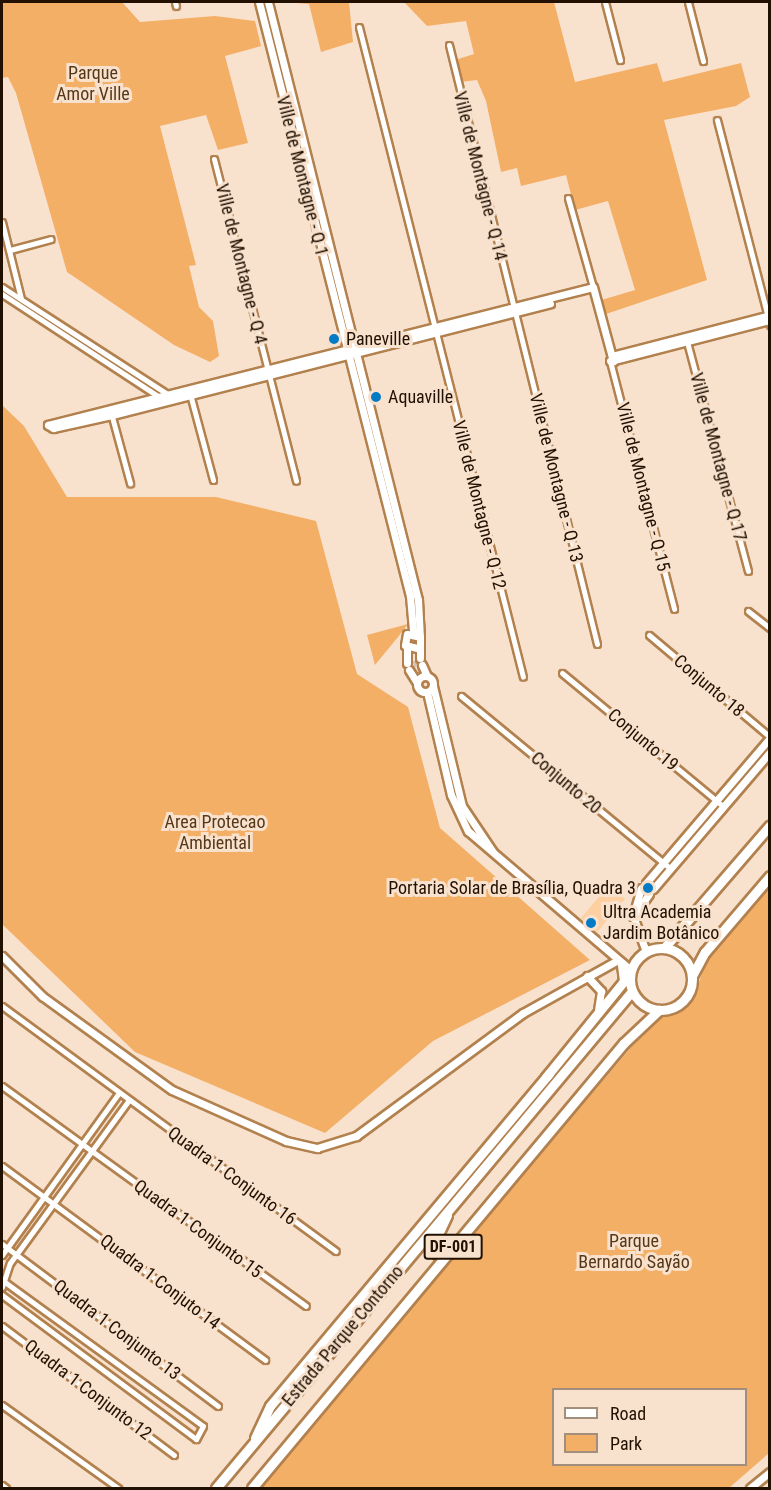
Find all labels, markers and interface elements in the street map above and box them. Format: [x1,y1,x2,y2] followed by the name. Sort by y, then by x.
[56,63,130,106] park label: Parque Amor Ville
[449,89,511,263] street label: Ville de Montagne - Q 14
[272,94,332,258] street label: Ville de Montagne - Q 1
[211,182,271,346] street label: Ville de Montagne - Q 4
[346,328,410,350] place label: Paneville
[327,332,341,346] marker: Paneville
[685,370,751,544] street label: Ville de Montagne - Q 17
[388,386,453,408] place label: Aquaville
[369,390,383,404] marker: Aquaville
[525,391,587,565] street label: Ville de Montagne - Q 13
[612,400,674,574] street label: Ville de Montagne - Q 15
[448,418,510,592] street label: Ville de Montagne - Q 12
[669,650,749,722] street label: Conjunto 18
[603,704,683,776] street label: Conjunto 19
[526,747,606,819] street label: Conjunto 20
[165,812,265,854] park label: Area Protecao Ambiental
[388,877,636,899] place label: Portaria Solar de Brasília, Quadra 3
[641,881,655,895] marker: Portaria Solar de Brasília, Quadra 3
[603,902,719,944] place label: Ultra Academia Jardim Botânico
[584,916,598,930] marker: Ultra Academia Jardim Botânico
[164,1122,300,1230] street label: Quadra 1 Conjunto 16
[130,1175,266,1283] street label: Quadra 1 Conjunto 15
[96,1230,224,1334] street label: Quadra 1 Conjuto 14
[578,1231,690,1274] park label: Parque Bernardo Sayão
[423,1234,483,1260] road number: DF-001
[278,1261,408,1411] street label: Estrada Parque Contorno
[49,1275,185,1385] street label: Quadra 1 Conjunto 13
[20,1335,156,1445] street label: Quadra 1 Conjunto 12
[552,1388,747,1466] legend
[610,1403,646,1424] text: Road
[610,1433,642,1454] text: Park

